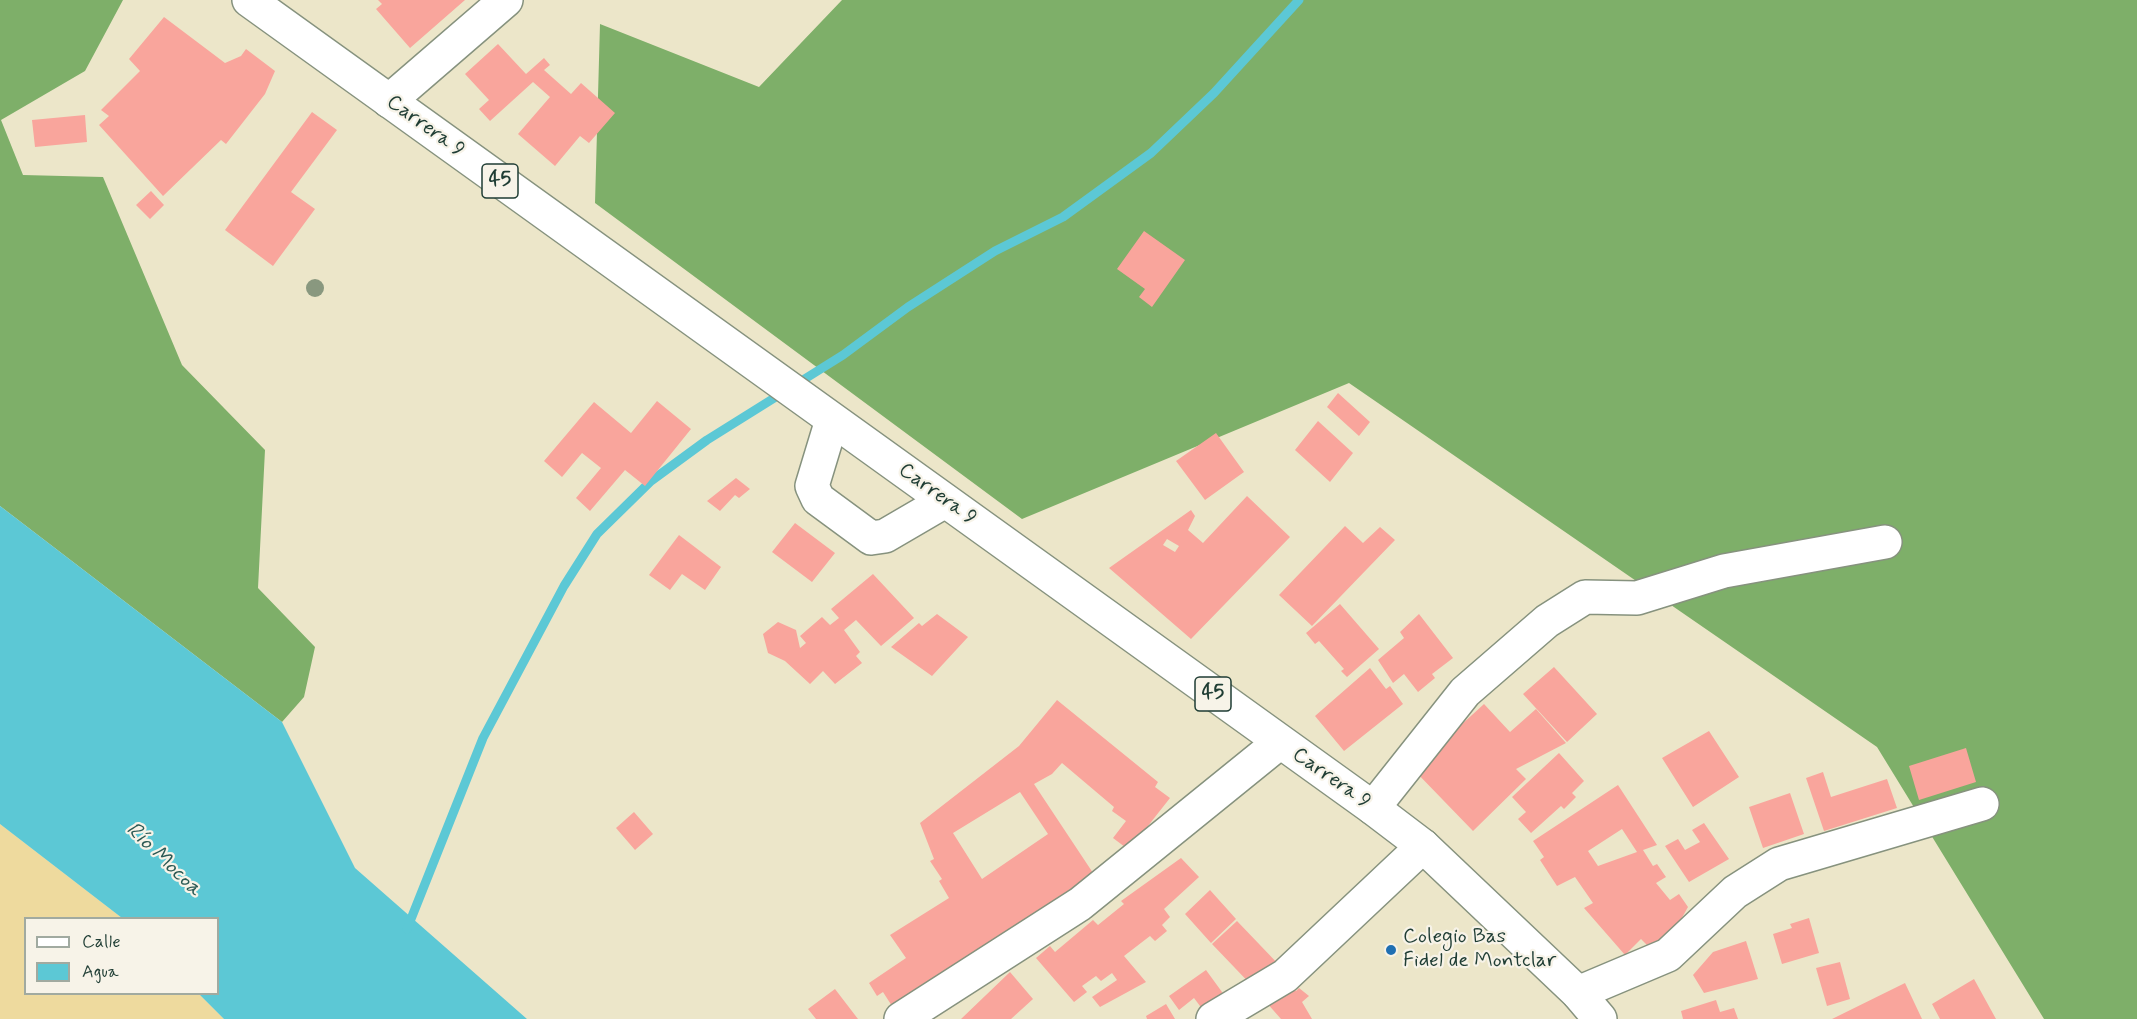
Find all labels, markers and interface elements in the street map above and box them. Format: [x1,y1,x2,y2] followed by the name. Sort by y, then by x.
[381,90,469,164] street label: Carrera 9
[482,164,518,198] road number: 45
[893,458,981,532] street label: Carrera 9
[1195,677,1231,711] road number: 45
[1287,743,1375,815] street label: Carrera 9
[120,817,206,903] water label: Río Mocoa
[24,917,219,995] legend
[1403,925,1556,975] place label: Colegio Bas Fidel de Montclar
[82,930,121,954] text: Calle
[1384,943,1398,957] marker: Colegio Bas Fidel de Montclar
[82,960,119,984] text: Agua

